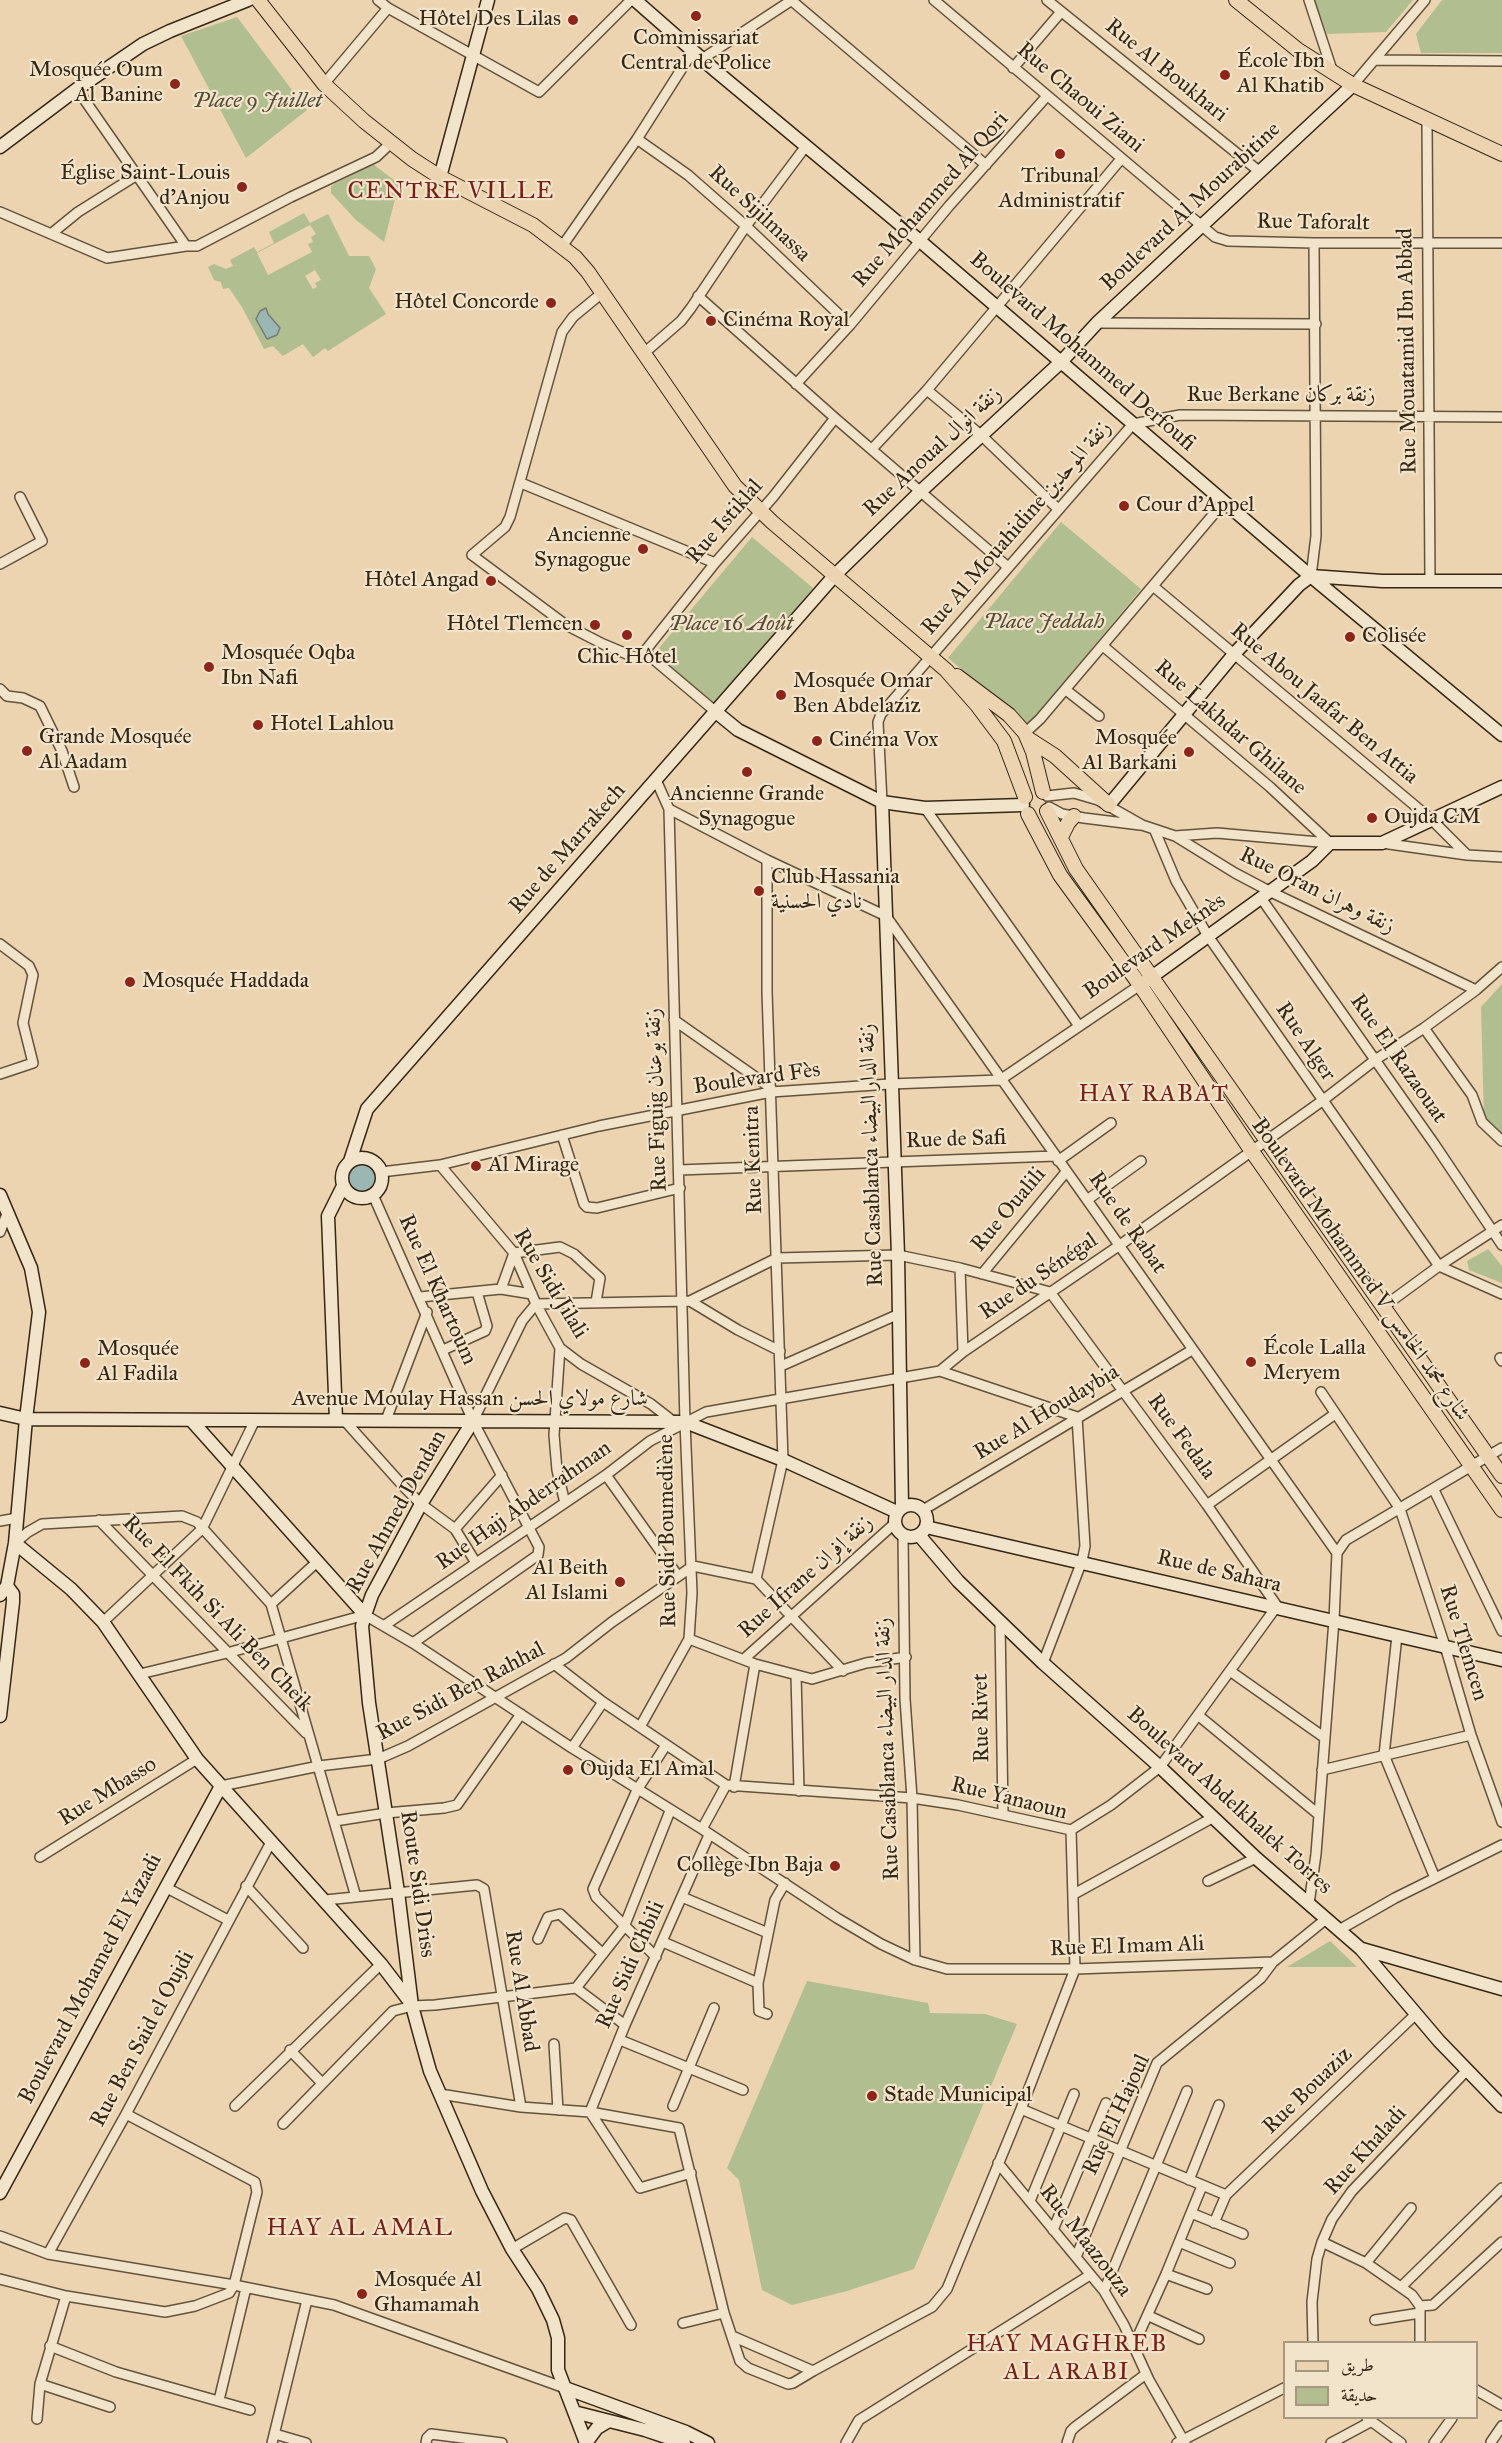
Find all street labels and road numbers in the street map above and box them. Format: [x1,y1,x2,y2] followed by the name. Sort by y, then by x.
[1099,14,1233,128] street label: Rue Al Boukhari
[1011,37,1149,159] street label: Rue Chaoui Ziani
[847,107,1015,293] street label: Rue Mohammed Al Qori
[1096,117,1286,297] street label: Boulevard Al Mourabitine
[702,160,816,268] street label: Rue Sijilmassa
[1256,209,1370,237] street label: Rue Taforalt
[1393,228,1423,474] street label: Rue Mouatamid Ibn Abbad
[964,247,1200,457] street label: Boulevard Mohammed Derfoufi
[858,381,1008,523] street label: Rue Anoual زنقة انوال
[1186,383,1376,409] street label: Rue Berkane زنقة بركان
[917,415,1117,641] street label: Rue Al Mouahidine زنقة الموحدين
[681,474,769,570] street label: Rue Istiklal
[1225,618,1423,790] street label: Rue Abou Jaafar Ben Attia
[1149,655,1311,801] street label: Rue Lakhdar Ghilane
[504,778,632,920] street label: Rue de Marrakech
[1235,842,1399,940] street label: Rue Oran زنقة وهران
[1079,888,1231,1006] street label: Boulevard Meknès
[1344,989,1452,1129] street label: Rue El Razaouat
[1269,998,1341,1086] street label: Rue Alger
[641,1007,673,1193] street label: Rue Figuig زنقة بوعنان
[854,1023,890,1287] street label: Rue Casablanca زنقة الدار البيضاء
[692,1057,822,1101] street label: Boulevard Fès
[739,1105,769,1215] street label: Rue Kenitra
[1245,1114,1475,1426] street label: Boulevard Mohammed V شارع محمد الخامس
[905,1125,1007,1155] street label: Rue de Safi
[966,1162,1052,1258] street label: Rue Oualili
[1082,1167,1172,1279] street label: Rue de Rabat
[392,1211,482,1369] street label: Rue El Khartoum
[507,1224,593,1344] street label: Rue Sidi Jilali
[975,1228,1103,1326] street label: Rue du Sénégal
[970,1359,1124,1467] street label: Rue Al Houdaybia
[292,1387,648,1413] street label: Avenue Moulay Hassan شارع مولاي الحسن
[1141,1389,1221,1485] street label: Rue Fedala
[341,1426,453,1598] street label: Rue Ahmed Dendan
[653,1434,683,1628] street label: Rue Sidi Boumediène
[431,1436,617,1576] street label: Rue Hajj Abderrahman
[116,1510,318,1718] street label: Rue El Fkih Si Ali Ben Cheik
[733,1510,879,1644] street label: Rue Ifrane زنقة إفران
[1154,1545,1284,1599] street label: Rue de Sahara
[1433,1582,1493,1704] street label: Rue Tlemcen
[870,1617,906,1881] street label: Rue Casablanca زنقة الدار البيضاء
[373,1637,549,1747] street label: Rue Sidi Ben Rahhal
[968,1673,996,1763] street label: Rue Rivet
[1121,1702,1337,1900] street label: Boulevard Abdelkhalek Torres
[54,1751,162,1833] street label: Rue Mbasso
[948,1772,1070,1826] street label: Rue Yanaoun
[394,1809,440,1959] street label: Route Sidi Driss
[14,1849,168,2109] street label: Boulevard Mohamed El Yazadi
[591,1897,671,2033] street label: Rue Sidi Chbili
[498,1928,544,2054] street label: Rue Al Abbad
[1049,1931,1205,1963] street label: Rue El Imam Ali
[85,1946,201,2132] street label: Rue Ben Said el Oujdi
[1258,2042,1358,2140] street label: Rue Bouaziz
[1078,2051,1156,2179] street label: Rue El Hajoul
[1319,2101,1413,2201] street label: Rue Khaladi
[1033,2180,1137,2302] street label: Rue Maazouza

